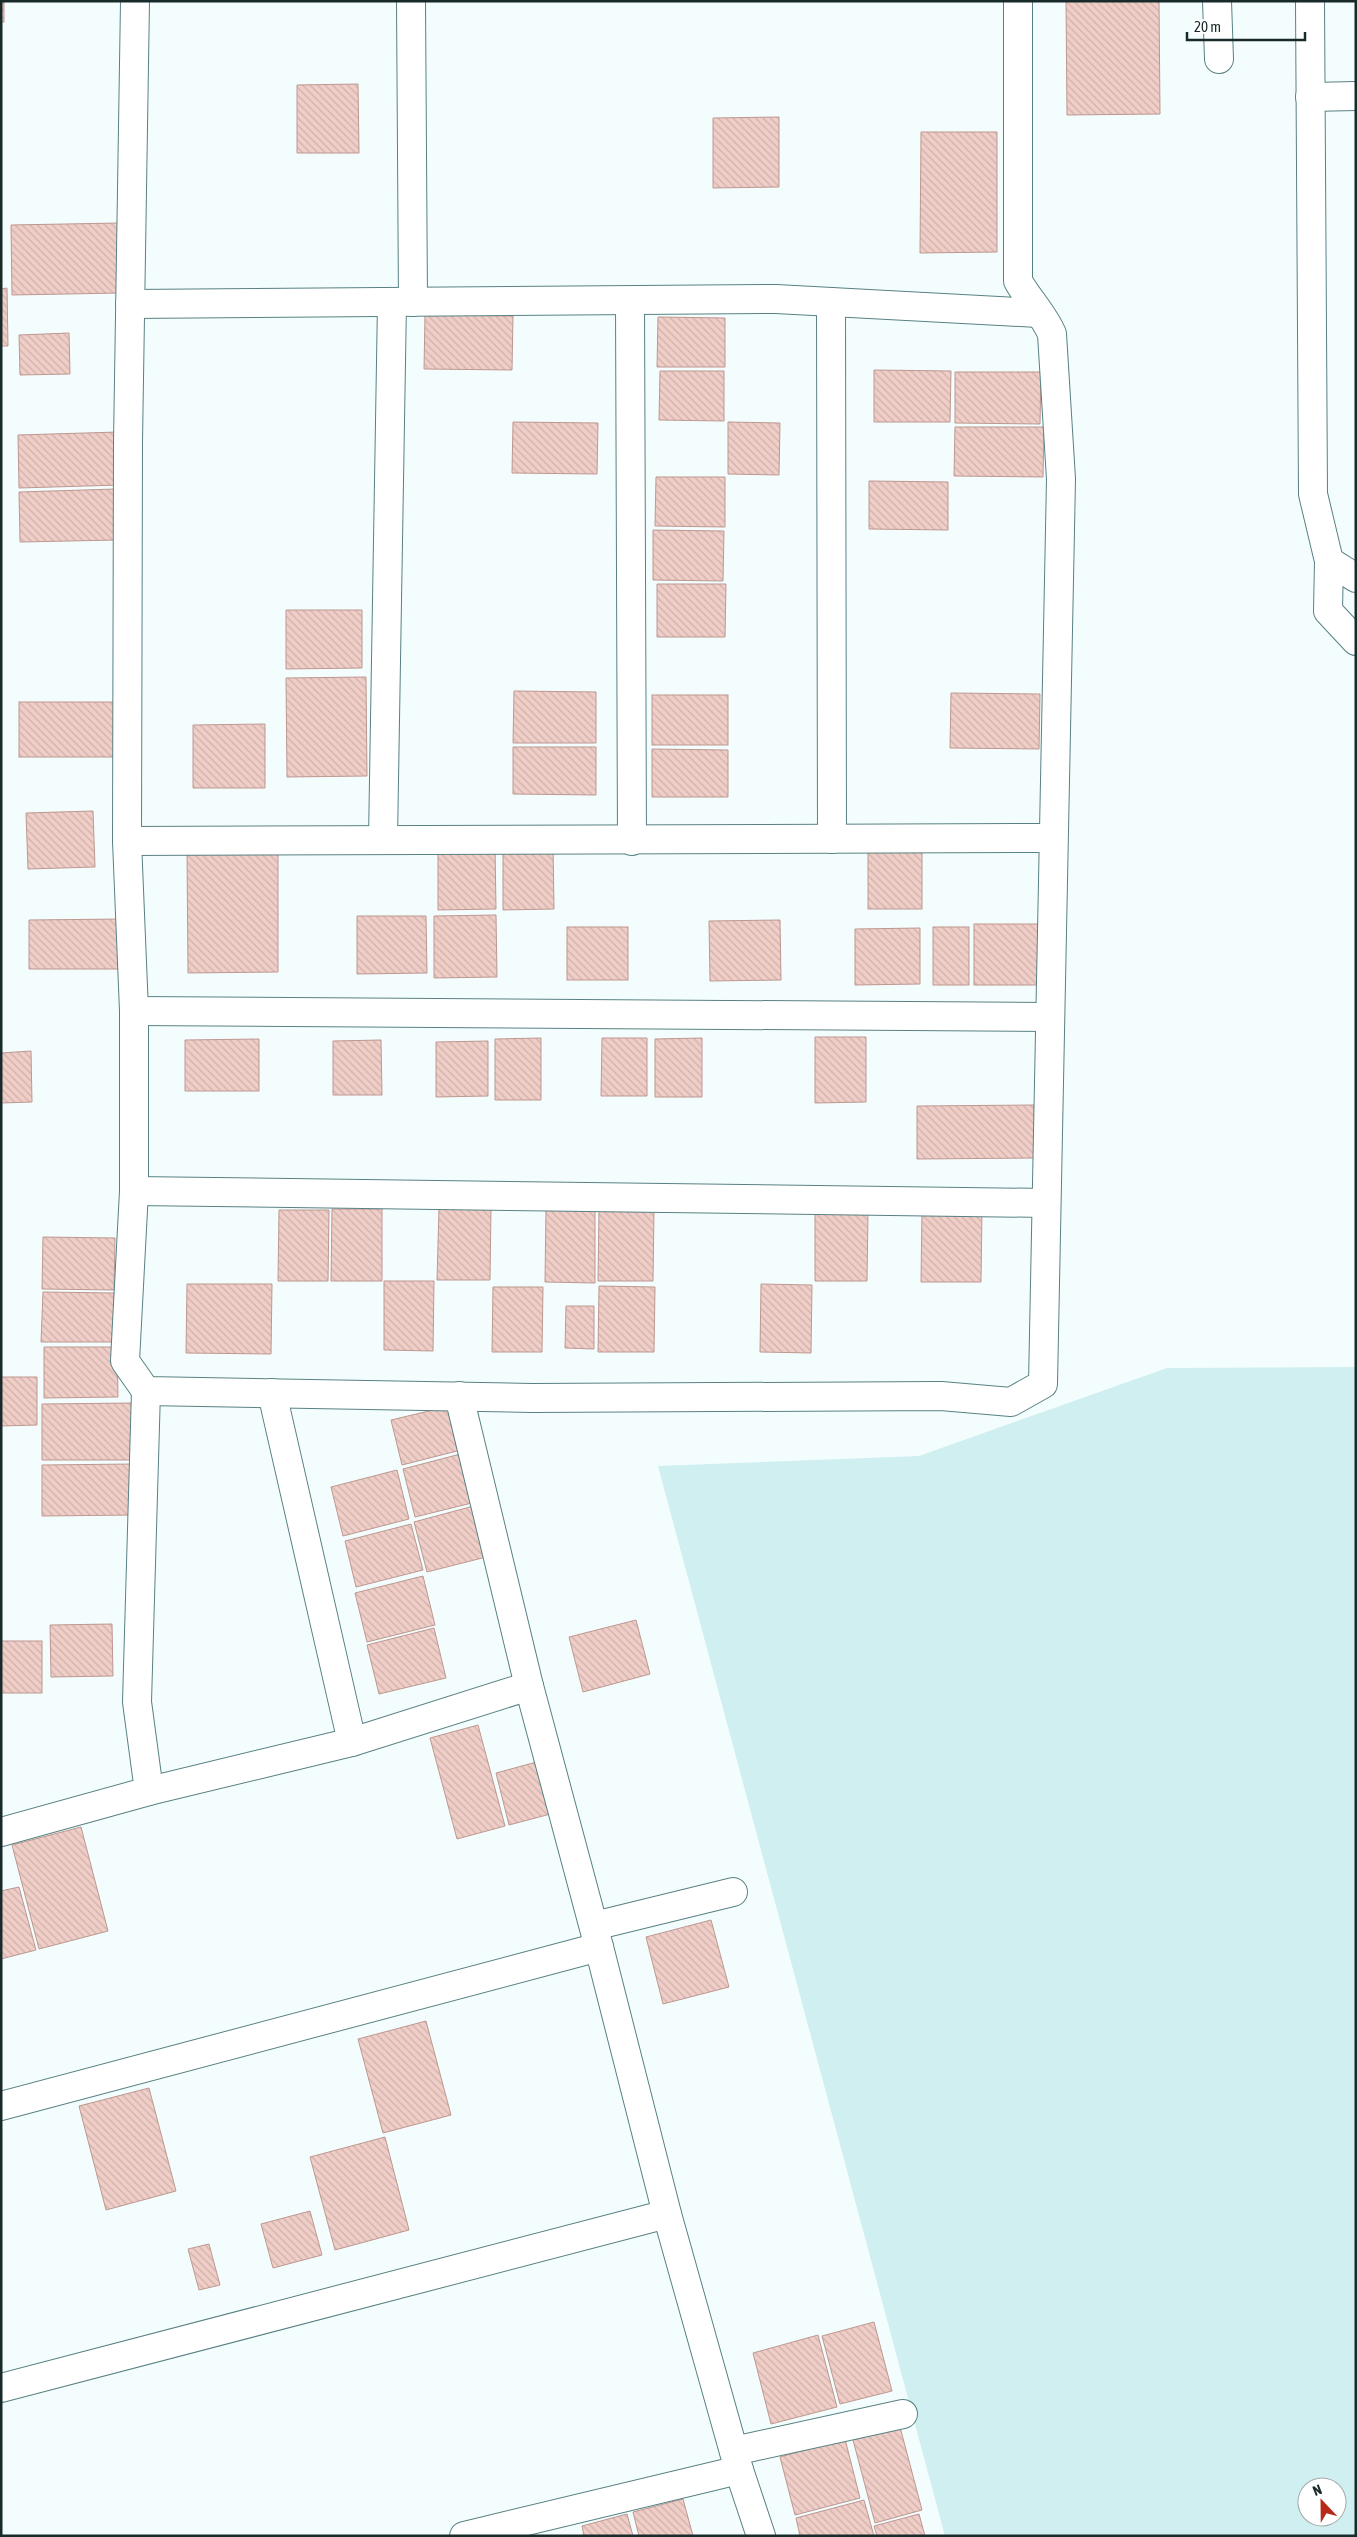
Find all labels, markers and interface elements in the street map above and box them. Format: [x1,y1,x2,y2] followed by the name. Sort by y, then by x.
[1187,10,1304,42] scale bar
[1194,18,1221,35] text: 20 m
[1297,2477,1347,2527] north arrow
[1310,2481,1324,2499] text: N

